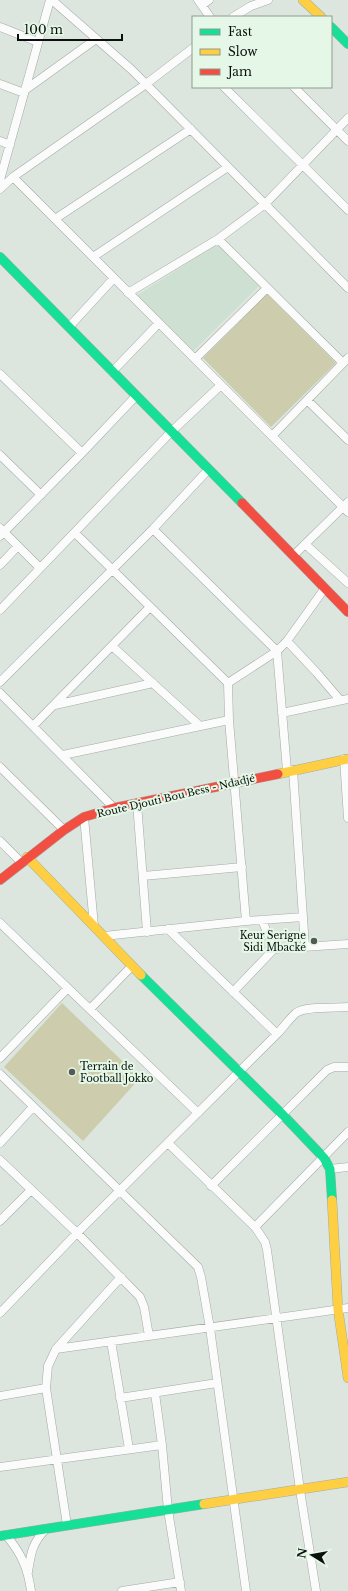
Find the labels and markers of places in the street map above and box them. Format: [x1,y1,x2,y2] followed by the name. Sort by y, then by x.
[240,929,306,954] place label: Keur Serigne Sidi Mbacké
[309,936,319,946] marker: Keur Serigne Sidi Mbacké
[80,1060,154,1085] place label: Terrain de Football Jokko
[67,1067,77,1077] marker: Terrain de Football Jokko

